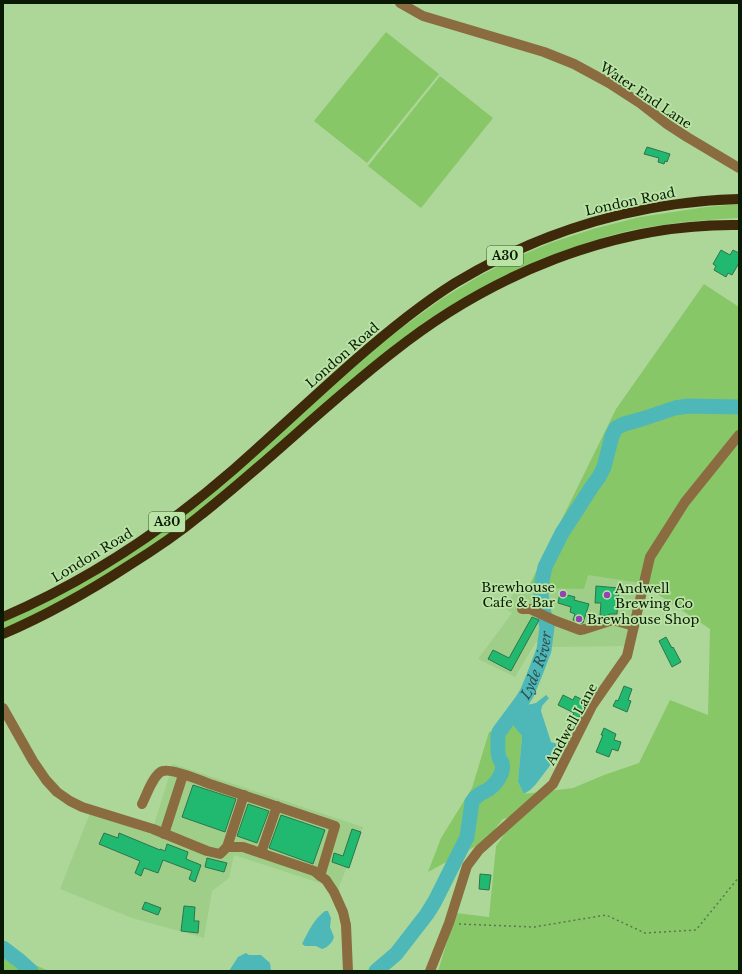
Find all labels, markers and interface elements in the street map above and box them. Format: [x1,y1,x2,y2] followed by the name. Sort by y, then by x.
[596,58,695,132] street label: Water End Lane
[584,184,677,219] street label: London Road
[487,246,523,266] road number: A30
[302,319,383,392] street label: London Road
[149,512,185,532] road number: A30
[49,524,136,586] street label: London Road
[481,579,556,611] place label: Brewhouse Cafe & Bar
[614,580,693,612] place label: Andwell Brewing Co
[558,589,568,599] marker: Brewhouse Cafe & Bar
[602,590,612,600] marker: Andwell Brewing Co
[587,611,699,628] place label: Brewhouse Shop
[574,614,584,624] marker: Brewhouse Shop
[516,630,555,703] water label: Lyde River
[541,680,601,769] street label: Andwell Lane

